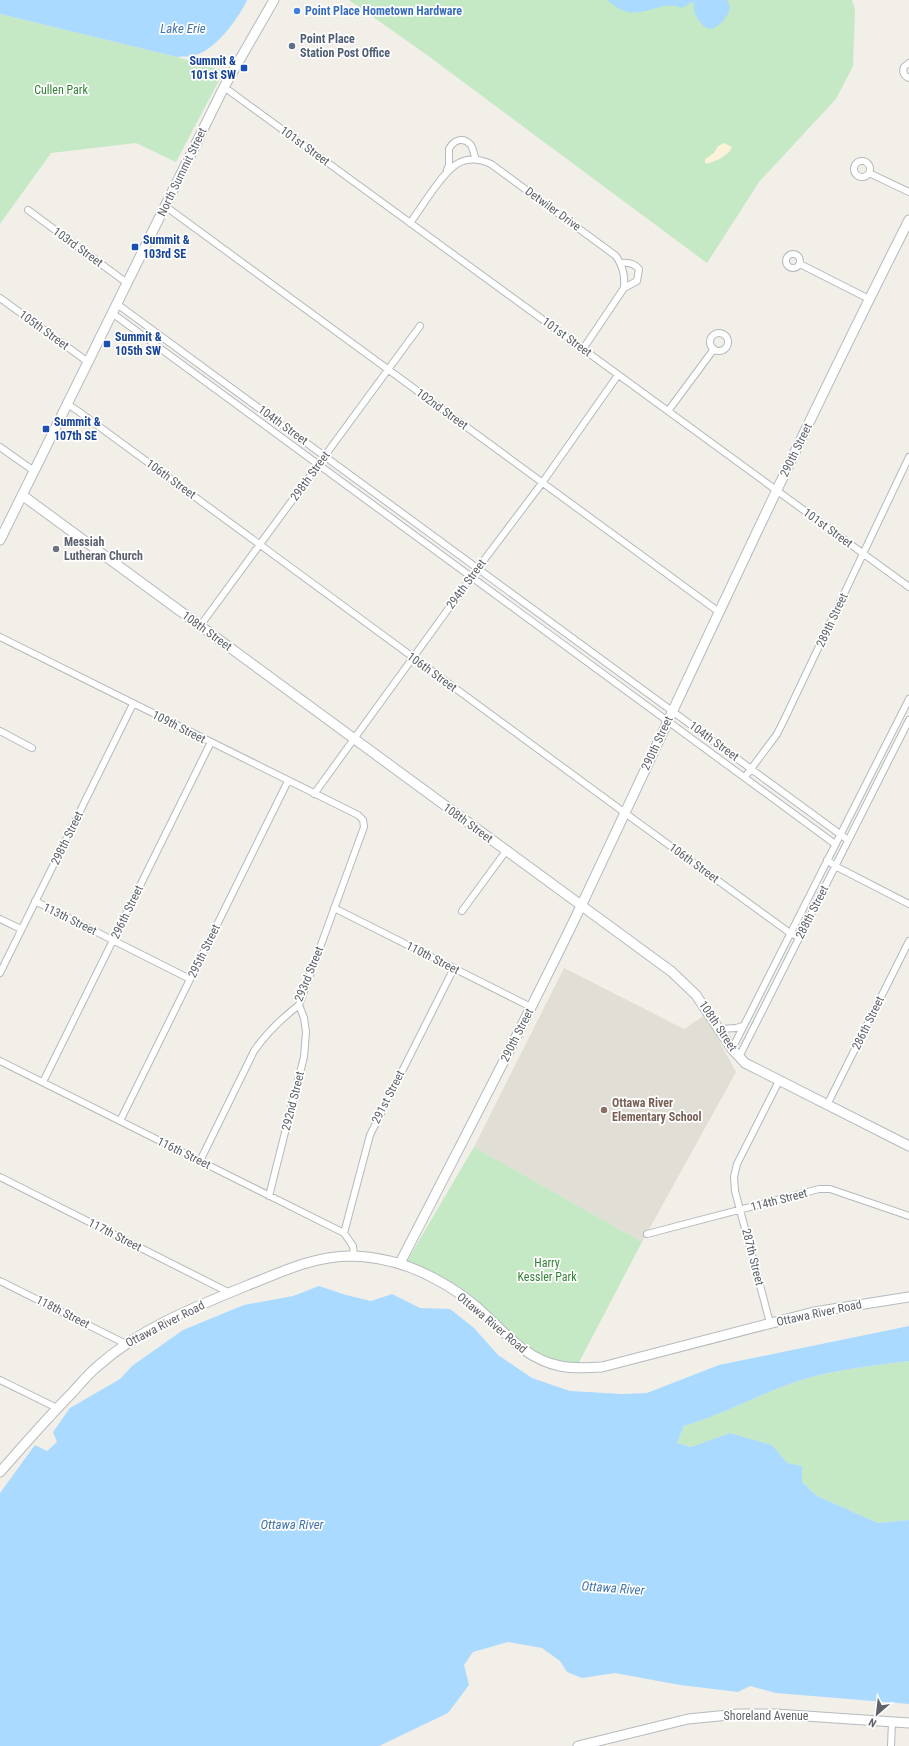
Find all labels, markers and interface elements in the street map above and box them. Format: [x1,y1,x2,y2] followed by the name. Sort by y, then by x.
[305,4,462,18] place label: Point Place Hometown Hardware
[292,6,302,16] marker: Point Place Hometown Hardware
[160,21,206,36] water label: Lake Erie
[300,32,390,60] place label: Point Place Station Post Office
[287,41,297,51] marker: Point Place Station Post Office
[189,54,236,82] place label: Summit & 101st SW
[239,63,249,73] marker: Summit & 101st SW
[34,83,88,97] park label: Cullen Park
[278,123,333,169] street label: 101st Street
[154,125,210,219] street label: North Summit Street
[522,184,584,234] street label: Detwiler Drive
[50,224,106,270] street label: 103rd Street
[143,233,190,261] place label: Summit & 103rd SE
[130,242,140,252] marker: Summit & 103rd SE
[16,307,72,353] street label: 105th Street
[540,314,595,360] street label: 101st Street
[115,330,162,358] place label: Summit & 105th SW
[102,339,112,349] marker: Summit & 105th SW
[413,386,471,433] street label: 102nd Street
[255,402,311,448] street label: 104th Street
[54,415,101,443] place label: Summit & 107th SE
[777,420,815,479] street label: 290th Street
[41,424,51,434] marker: Summit & 107th SE
[287,448,333,504] street label: 298th Street
[143,456,199,502] street label: 106th Street
[801,505,856,551] street label: 101st Street
[64,535,143,563] place label: Messiah Lutheran Church
[51,544,61,554] marker: Messiah Lutheran Church
[443,556,489,612] street label: 294th Street
[813,590,851,649] street label: 289th Street
[179,608,235,654] street label: 108th Street
[404,649,460,695] street label: 106th Street
[150,708,208,747] street label: 109th Street
[638,713,676,772] street label: 290th Street
[686,718,742,764] street label: 104th Street
[440,800,496,846] street label: 108th Street
[48,808,86,867] street label: 298th Street
[666,840,722,886] street label: 106th Street
[108,882,146,941] street label: 296th Street
[793,883,832,941] street label: 288th Street
[41,900,100,938] street label: 113th Street
[185,921,223,980] street label: 295th Street
[404,939,462,978] street label: 110th Street
[292,944,327,1004] street label: 293rd Street
[849,993,887,1052] street label: 286th Street
[696,998,740,1054] street label: 108th Street
[498,1006,537,1064] street label: 290th Street
[369,1068,408,1126] street label: 291st Street
[279,1070,307,1132] street label: 292nd Street
[612,1096,702,1124] place label: Ottawa River Elementary School
[599,1105,609,1115] marker: Ottawa River Elementary School
[155,1134,214,1172] street label: 116th Street
[749,1186,809,1214] street label: 114th Street
[86,1216,144,1255] street label: 117th Street
[739,1227,767,1287] street label: 287th Street
[517,1256,577,1284] park label: Harry Kessler Park
[454,1290,530,1356] street label: Ottawa River Road
[34,1293,92,1332] street label: 118th Street
[775,1297,863,1329] street label: Ottawa River Road
[123,1298,207,1350] street label: Ottawa River Road
[261,1517,325,1532] water label: Ottawa River
[581,1578,646,1598] water label: Ottawa River
[857,1694,897,1734] north arrow
[724,1709,809,1723] street label: Shoreland Avenue
[866,1715,879,1730] text: N

